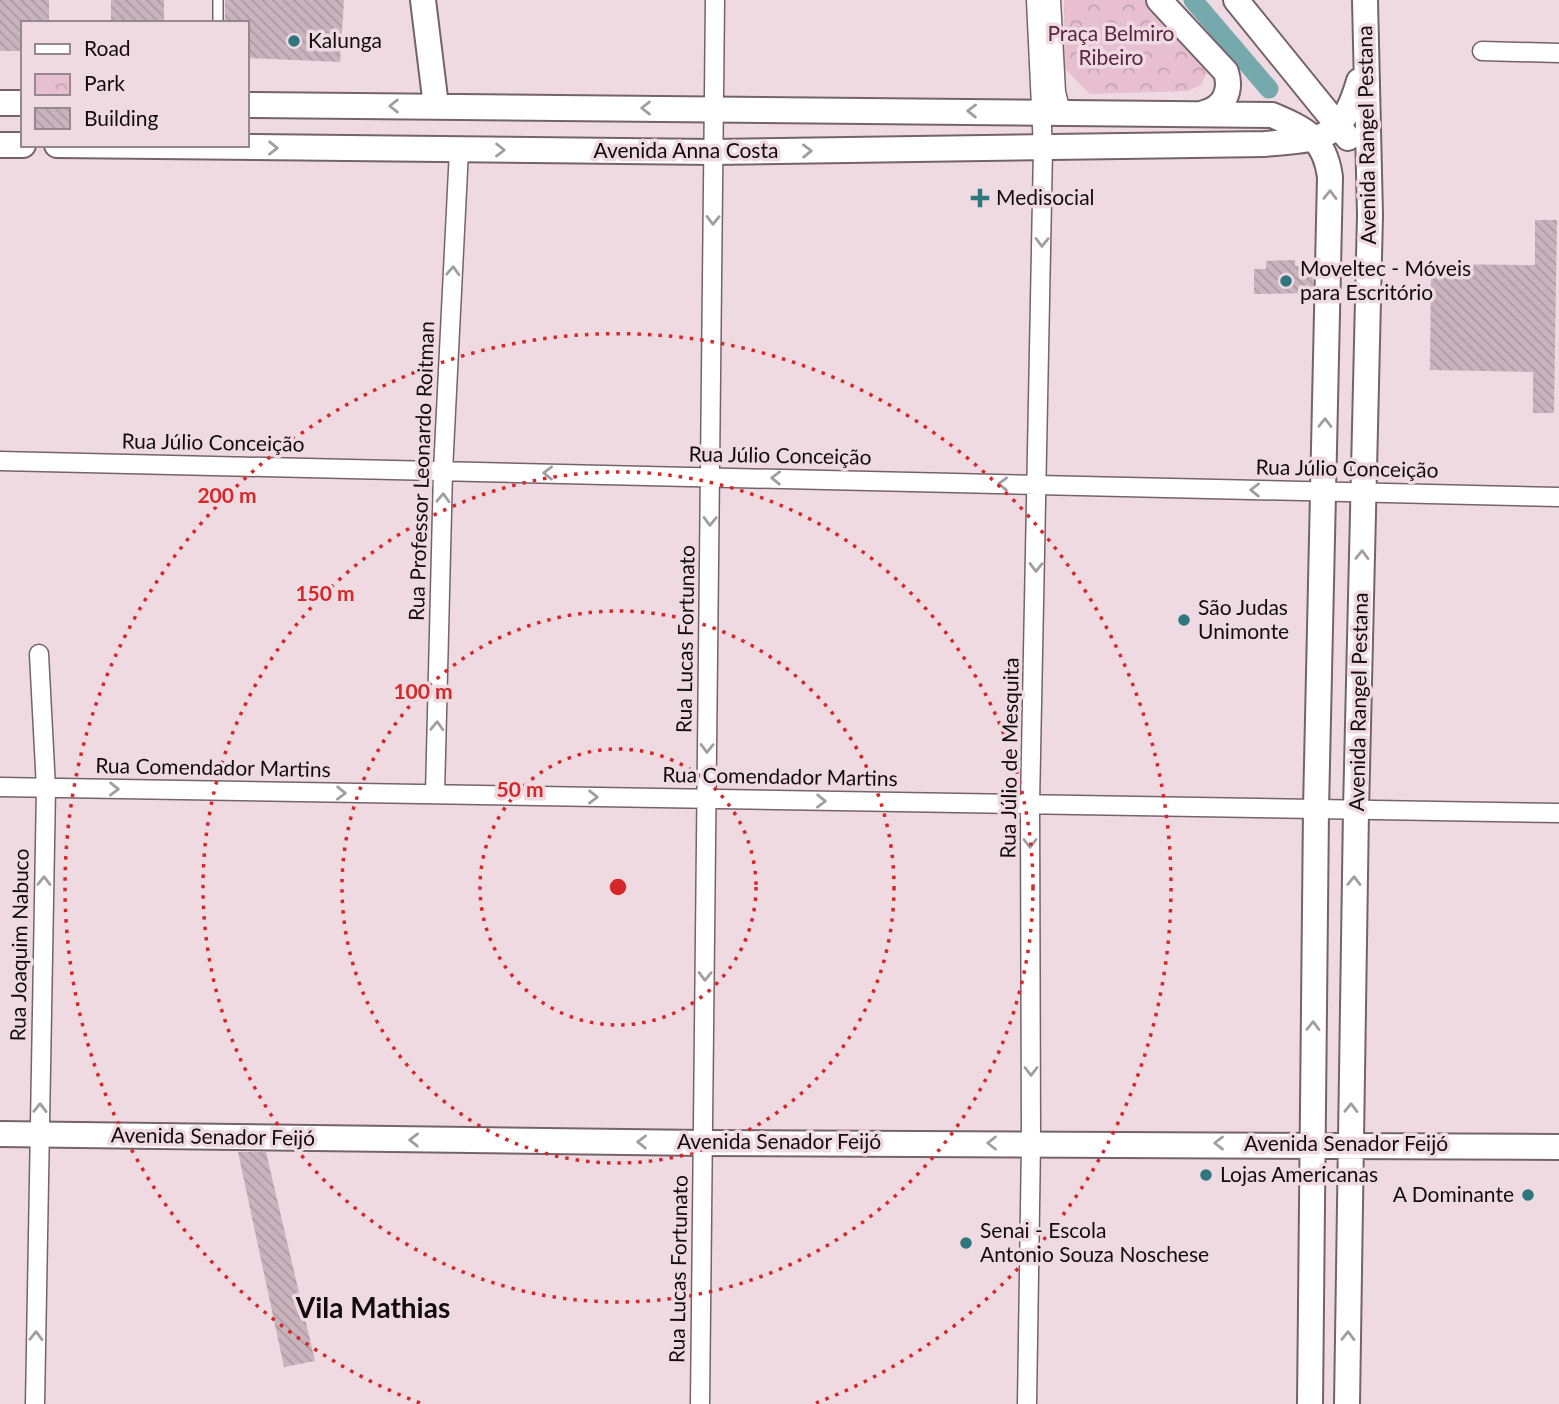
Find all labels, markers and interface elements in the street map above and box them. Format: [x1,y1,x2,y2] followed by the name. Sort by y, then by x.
[1047,20,1175,69] park label: Praça Belmiro Ribeiro
[21,21,248,147] legend
[1351,25,1380,245] street label: Avenida Rangel Pestana
[308,27,382,52] place label: Kalunga
[286,33,302,49] marker: Kalunga
[84,35,131,60] text: Road
[84,70,125,95] text: Park
[388,98,399,114] one-way arrow
[640,100,651,116] one-way arrow
[966,104,977,119] one-way arrow
[84,105,159,130] text: Building
[594,137,778,162] street label: Avenida Anna Costa
[268,140,278,156] one-way arrow
[495,142,506,158] one-way arrow
[802,143,812,159] one-way arrow
[996,184,1095,209] place label: Medisocial
[970,188,990,208] marker: Medisocial
[1322,190,1337,201] one-way arrow
[705,215,721,226] one-way arrow
[1034,237,1050,247] one-way arrow
[1300,255,1471,304] place label: Moveltec - Móveis para Escritório
[445,265,460,276] one-way arrow
[1278,273,1294,289] marker: Moveltec - Móveis para Escritório
[403,321,438,621] street label: Rua Professor Leonardo Roitman
[1317,417,1332,428] one-way arrow
[121,427,305,456] street label: Rua Júlio Conceição
[688,440,872,469] street label: Rua Júlio Conceição
[1255,453,1439,482] street label: Rua Júlio Conceição
[542,466,553,481] one-way arrow
[770,471,781,486] one-way arrow
[997,476,1008,492] one-way arrow
[197,482,257,507] text: 200 m
[1249,482,1260,497] one-way arrow
[435,493,450,504] one-way arrow
[702,516,718,527] one-way arrow
[670,545,699,733] street label: Rua Lucas Fortunato
[1355,550,1370,561] one-way arrow
[1028,562,1044,573] one-way arrow
[295,580,355,605] text: 150 m
[1343,592,1372,812] street label: Avenida Rangel Pestana
[1198,594,1289,643] place label: São Judas Unimonte
[1176,612,1192,628] marker: São Judas Unimonte
[994,657,1023,859] street label: Rua Júlio de Mesquita
[393,678,453,703] text: 100 m
[429,720,444,731] one-way arrow
[700,743,715,754] one-way arrow
[95,752,331,781] street label: Rua Comendador Martins
[662,761,898,790] street label: Rua Comendador Martins
[496,776,544,801] text: 50 m
[109,781,120,796] one-way arrow
[336,785,347,800] one-way arrow
[589,789,599,805] one-way arrow
[816,793,827,809] one-way arrow
[1022,839,1038,849] one-way arrow
[4,848,33,1042] street label: Rua Joaquim Nabuco
[36,875,52,886] one-way arrow
[606,875,630,899] centre of rings
[1347,875,1362,886] one-way arrow
[697,971,713,982] one-way arrow
[1305,1020,1321,1031] one-way arrow
[1023,1066,1039,1077] one-way arrow
[32,1103,48,1113] one-way arrow
[1343,1103,1358,1114] one-way arrow
[111,1121,315,1150] street label: Avenida Senador Feijó
[677,1128,881,1153] street label: Avenida Senador Feijó
[1244,1130,1448,1155] street label: Avenida Senador Feijó
[408,1132,419,1148] one-way arrow
[636,1134,646,1150] one-way arrow
[986,1135,996,1151] one-way arrow
[1213,1135,1224,1151] one-way arrow
[1220,1161,1378,1186] place label: Lojas Americanas
[1198,1167,1214,1183] marker: Lojas Americanas
[663,1175,692,1363] street label: Rua Lucas Fortunato
[1393,1181,1514,1206] place label: A Dominante
[1520,1187,1536,1203] marker: A Dominante
[980,1217,1209,1266] place label: Senai - Escola Antonio Souza Noschese
[958,1235,974,1251] marker: Senai - Escola Antonio Souza Noschese
[295,1290,450,1324] district label: Vila Mathias
[29,1330,44,1341] one-way arrow
[1340,1330,1356,1341] one-way arrow

